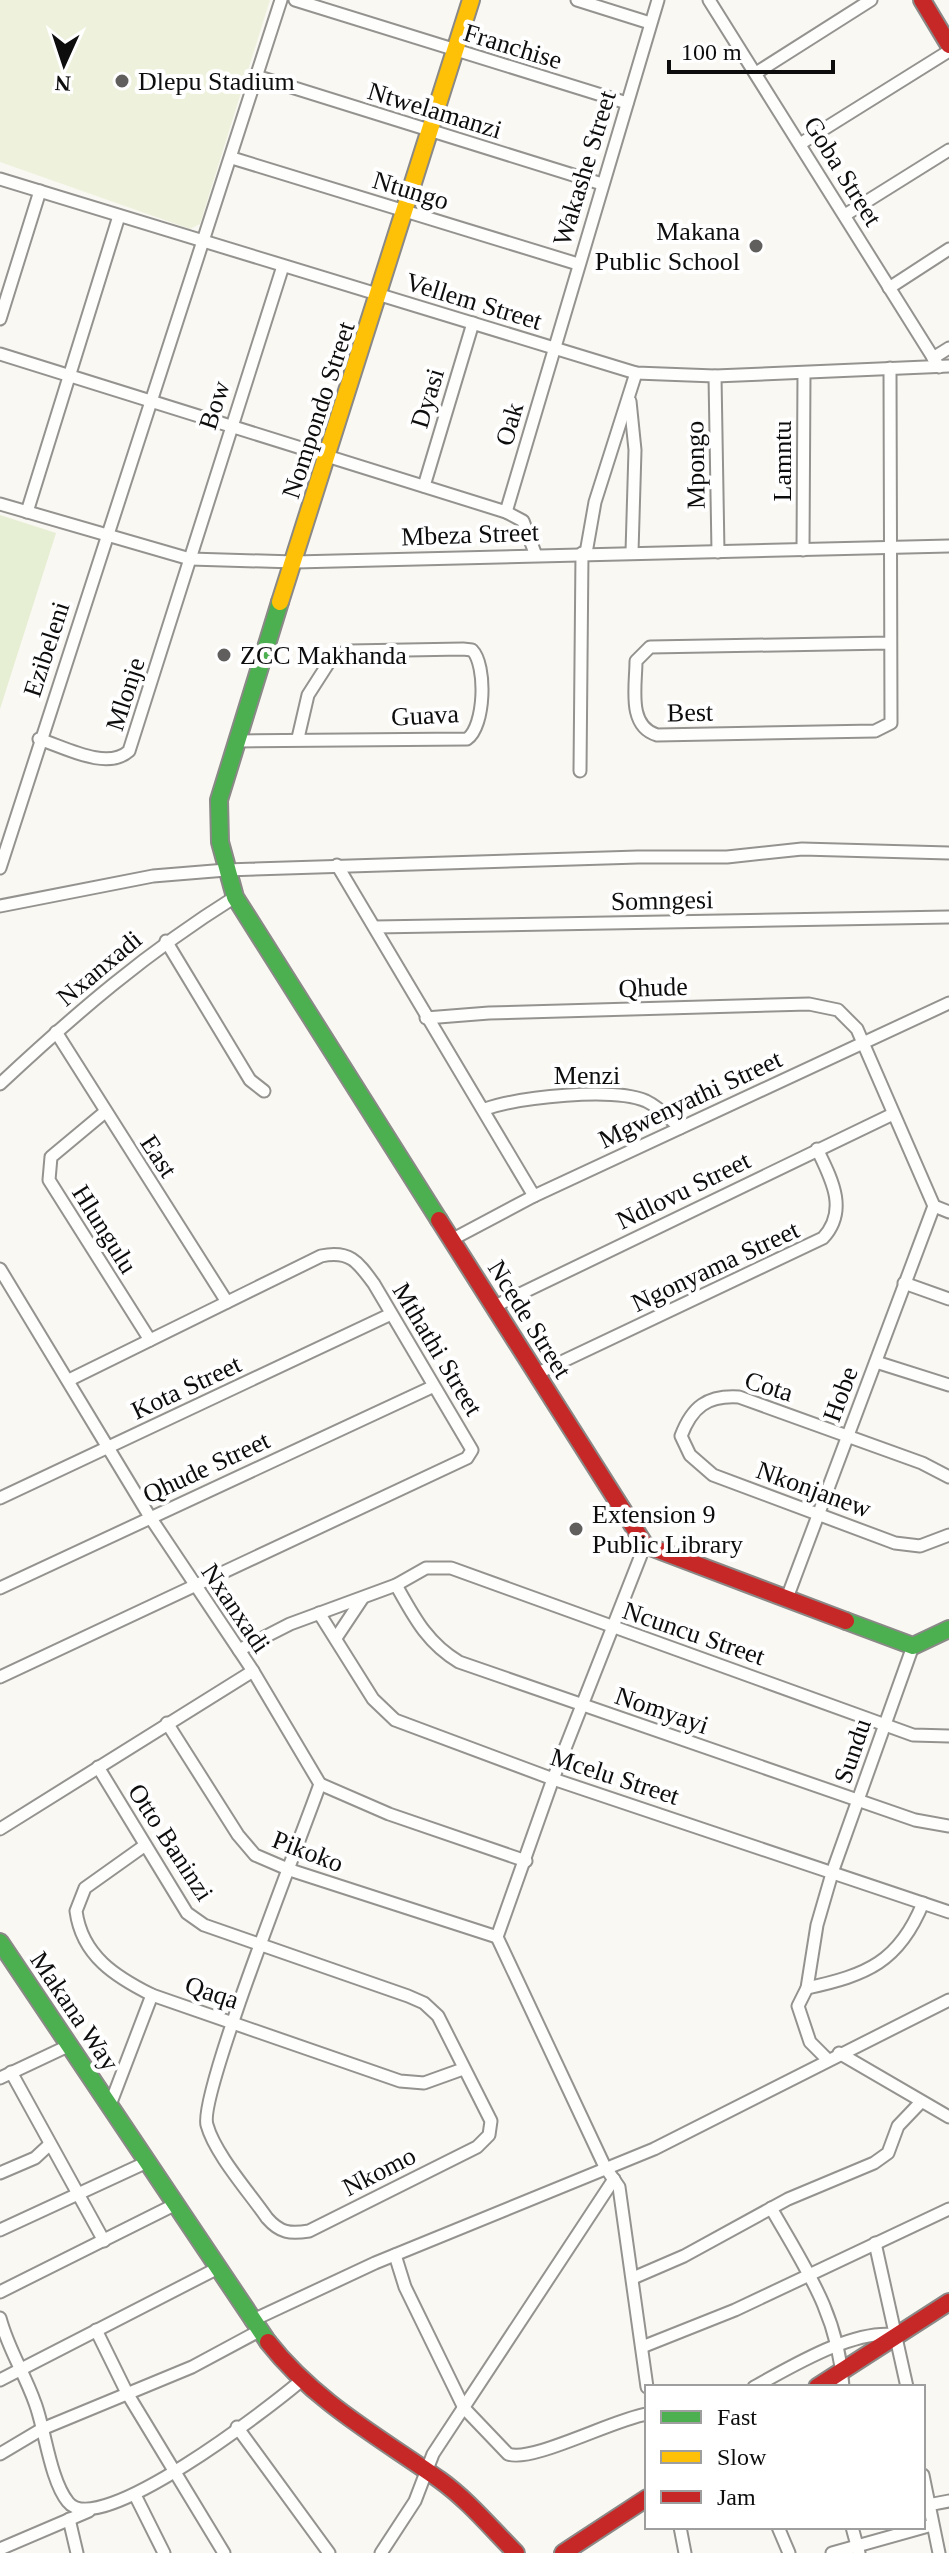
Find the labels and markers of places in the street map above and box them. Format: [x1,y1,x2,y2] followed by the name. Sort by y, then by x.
[138,67,295,96] place label: Dlepu Stadium
[113,72,131,90] marker: Dlepu Stadium
[595,217,740,276] place label: Makana Public School
[747,237,765,255] marker: Makana Public School
[240,641,407,670] place label: ZCC Makhanda
[215,646,233,664] marker: ZCC Makhanda
[592,1500,743,1559] place label: Extension 9 Public Library
[567,1520,585,1538] marker: Extension 9 Public Library

